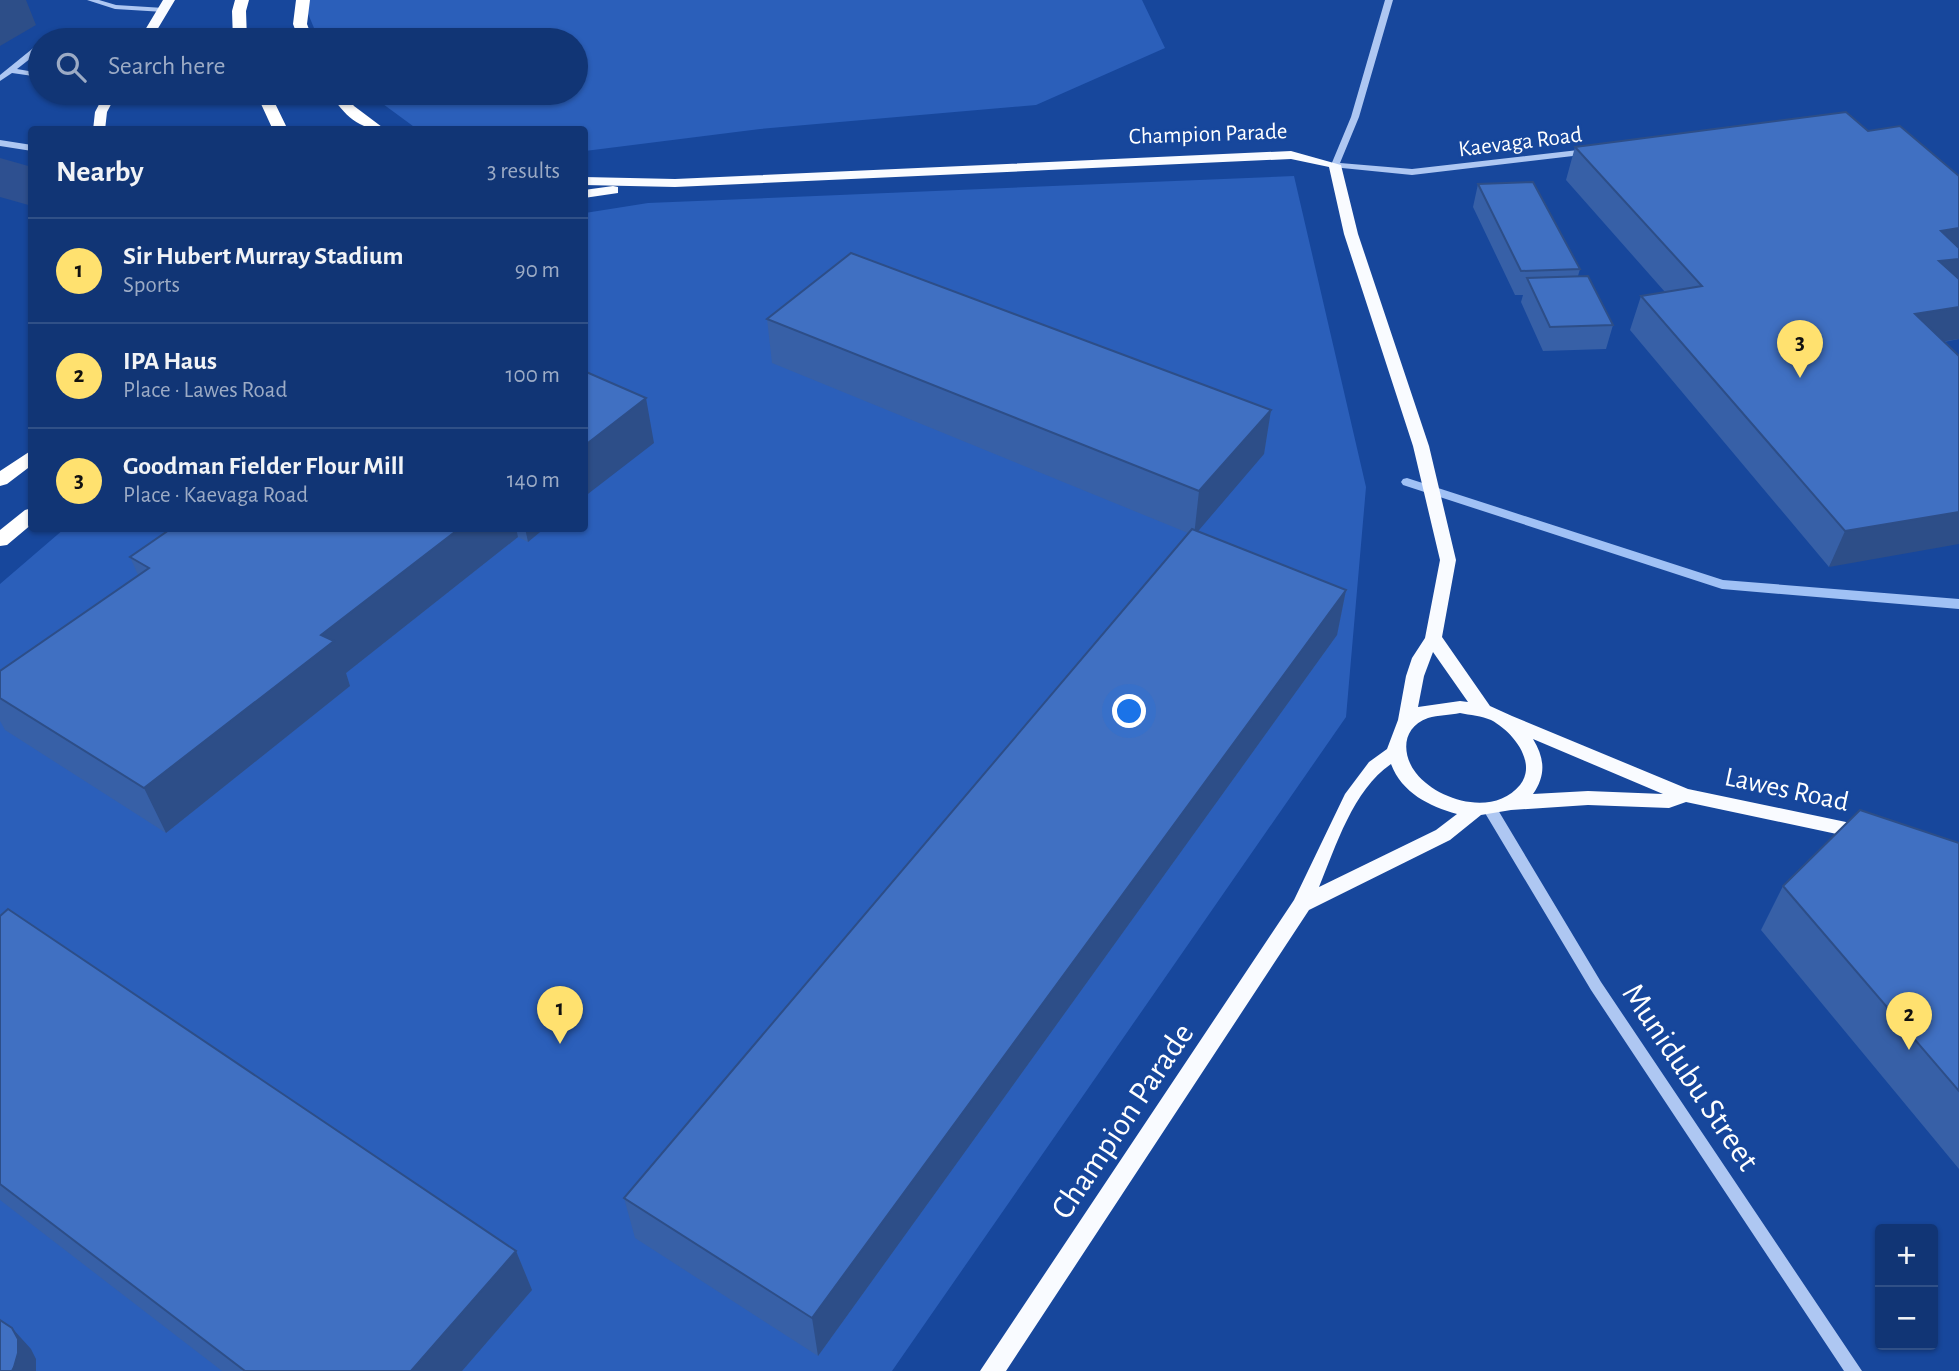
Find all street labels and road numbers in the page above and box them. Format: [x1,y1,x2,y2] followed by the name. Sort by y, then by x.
[1128,120,1288,149] street label: Champion Parade
[1457,123,1584,161] street label: Kaevaga Road
[1722,763,1851,817] street label: Lawes Road
[1615,978,1765,1177] street label: Munidubu Street
[1046,1018,1200,1225] street label: Champion Parade

